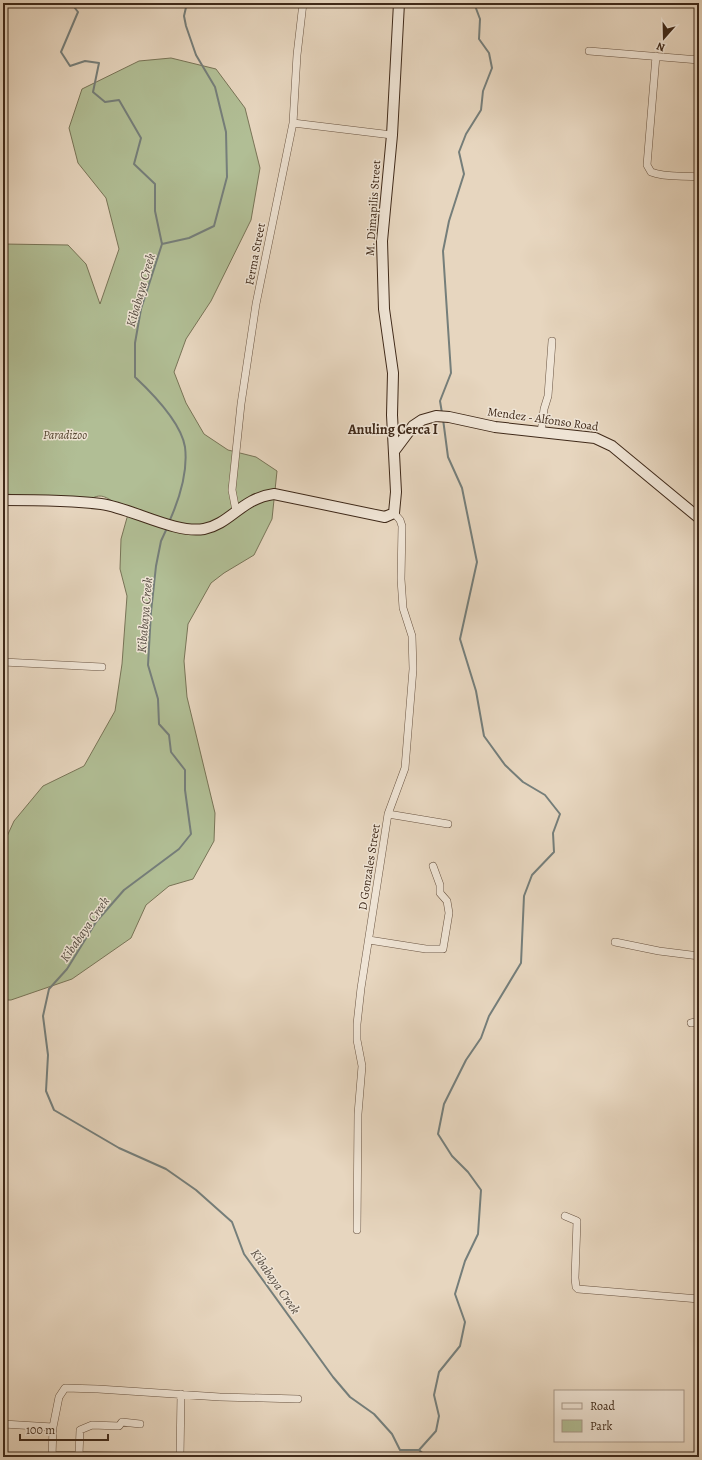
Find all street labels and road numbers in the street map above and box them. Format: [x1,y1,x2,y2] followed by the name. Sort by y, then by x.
[362,159,384,256] street label: M. Dimapilis Street
[241,222,269,286] street label: Ferma Street
[486,403,600,435] street label: Mendez - Alfonso Road
[354,823,384,911] street label: D Gonzales Street

